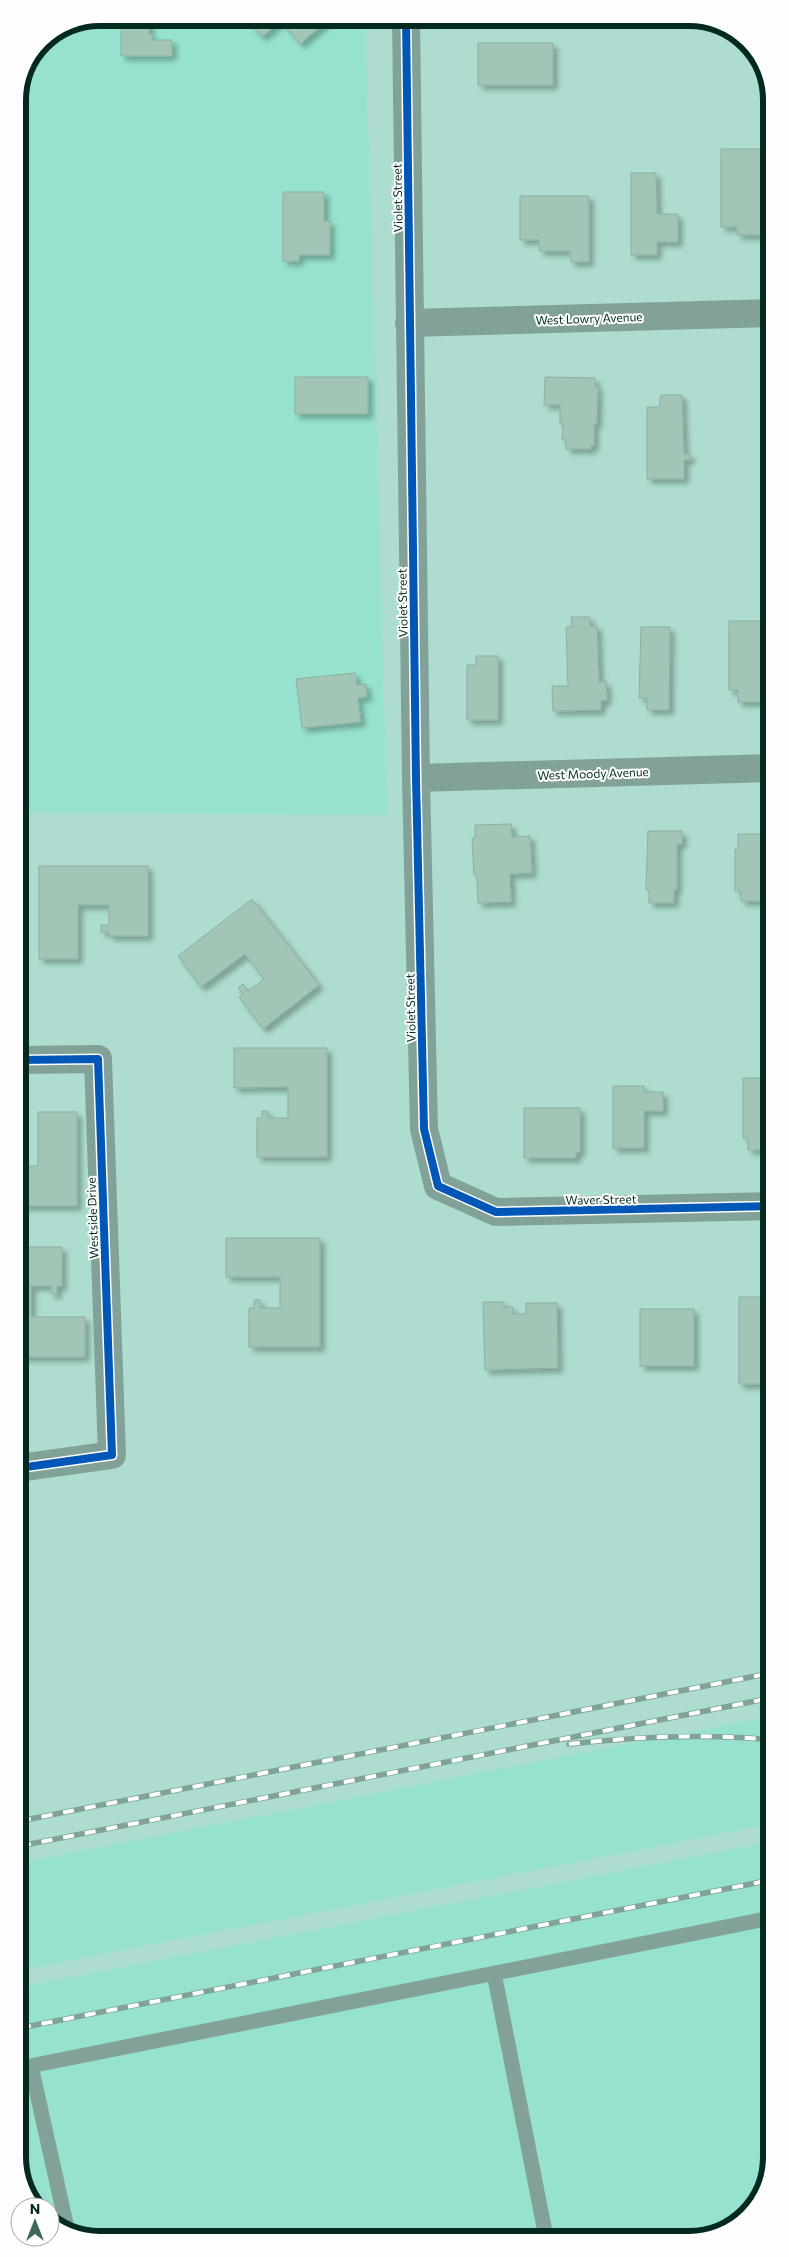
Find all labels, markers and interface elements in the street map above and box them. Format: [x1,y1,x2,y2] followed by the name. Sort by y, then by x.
[389,163,405,233] street label: Violet Street
[535,309,643,327] street label: West Lowry Avenue
[394,568,410,638] street label: Violet Street
[537,764,649,782] street label: West Moody Avenue
[402,973,418,1043] street label: Violet Street
[84,1177,100,1259] street label: Westside Drive
[565,1191,637,1207] street label: Waver Street
[10,2197,60,2247] north arrow
[30,2200,40,2217] text: N

